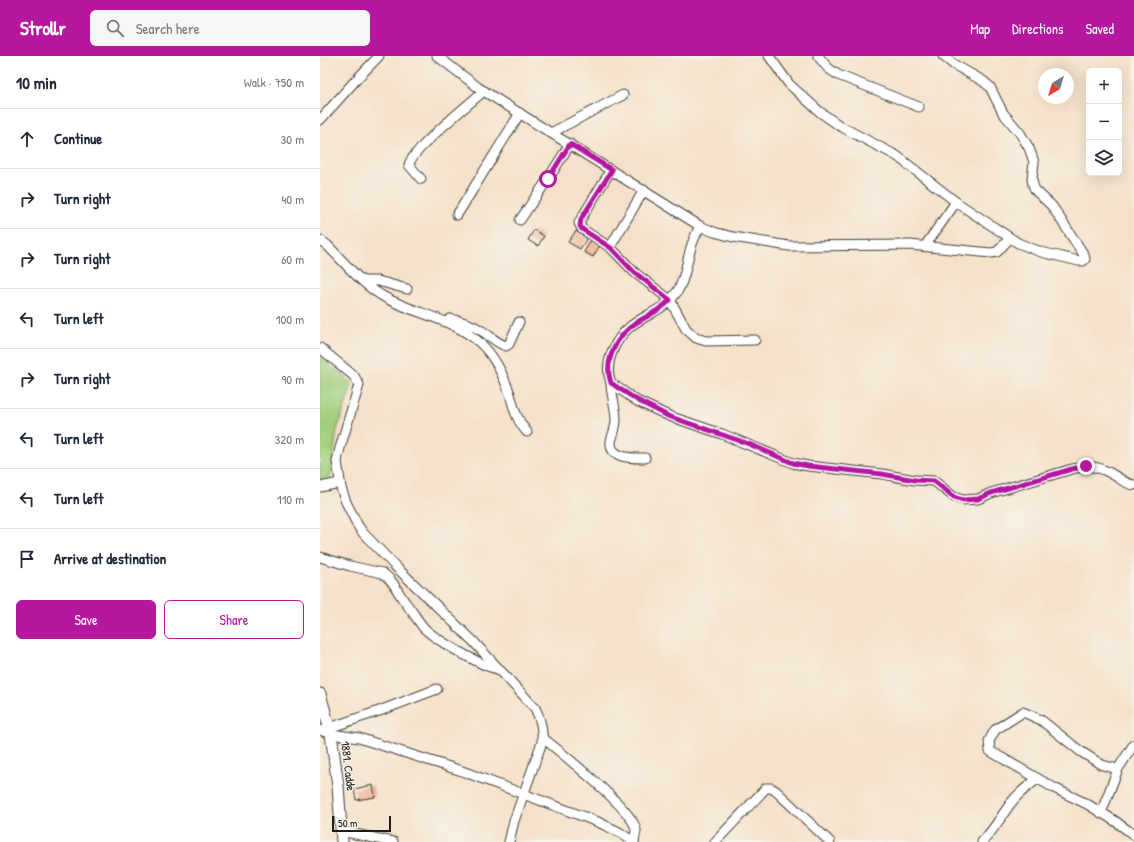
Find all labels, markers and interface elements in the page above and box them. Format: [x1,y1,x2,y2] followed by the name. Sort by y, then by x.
[90,10,370,46] search box
[20,15,66,41] text: Strollr
[104,17,126,39] icon: search
[136,18,200,39] text: Search here
[970,19,990,38] text: Map
[1012,19,1063,38] text: Directions
[1085,19,1114,38] text: Saved
[1038,68,1074,104] north arrow
[1086,68,1122,176] map controls
[1086,68,1122,104] button: +
[16,71,57,94] text: 10 min
[244,73,304,91] text: Walk · 750 m
[1086,104,1122,140] button: −
[16,128,38,150] icon: ahead
[54,128,102,149] text: Continue
[281,130,304,148] text: 30 m
[1086,140,1122,176] button: layers
[539,170,557,188] route start
[16,188,38,210] icon: right
[54,188,110,209] text: Turn right
[281,190,304,208] text: 40 m
[16,248,38,270] icon: right
[54,248,110,269] text: Turn right
[281,250,304,268] text: 60 m
[16,308,38,330] icon: left
[54,308,104,329] text: Turn left
[276,310,304,328] text: 100 m
[16,368,38,390] icon: right
[54,368,110,389] text: Turn right
[282,370,304,388] text: 90 m
[16,428,38,450] icon: left
[54,428,104,449] text: Turn left
[274,430,304,448] text: 320 m
[1077,457,1095,475] route end
[16,488,38,510] icon: left
[54,488,104,509] text: Turn left
[277,490,304,508] text: 110 m
[16,548,38,570] icon: arrive
[54,548,166,569] text: Arrive at destination
[16,600,156,639] button: Save
[164,600,304,639] button: Share
[337,740,360,792] street label: 1881. Cadde
[332,814,391,833] scale bar
[338,816,358,830] text: 50 m

